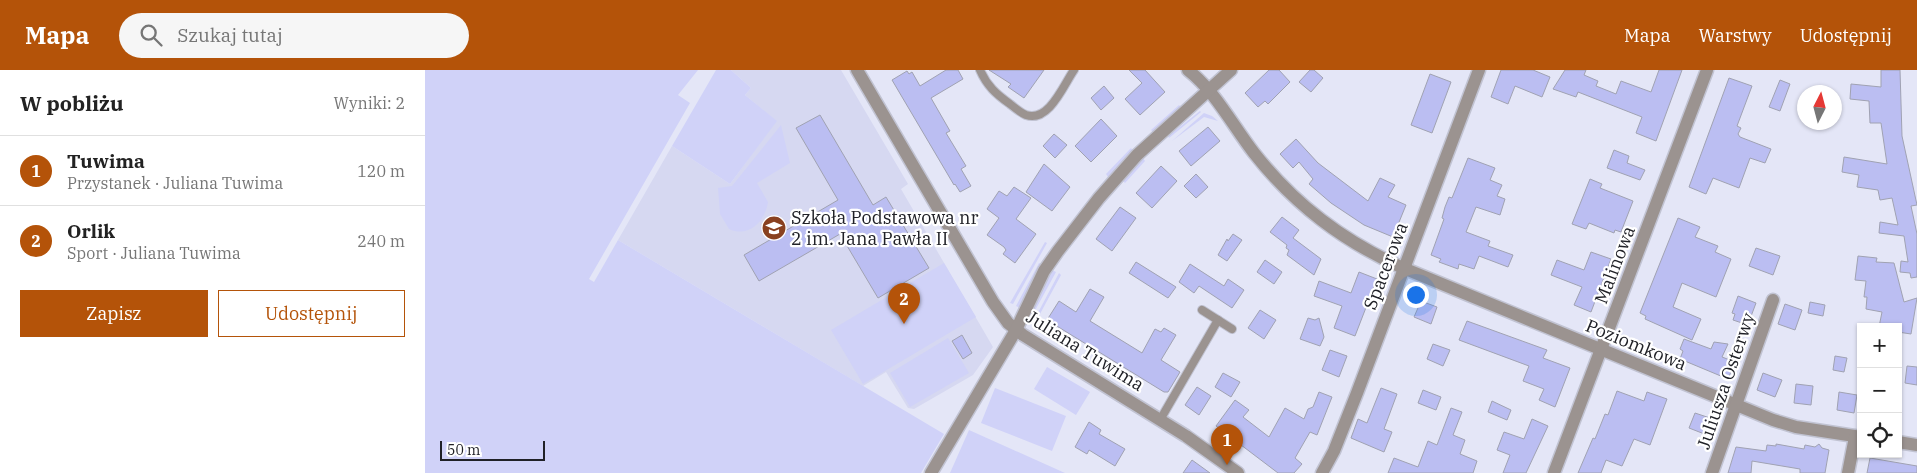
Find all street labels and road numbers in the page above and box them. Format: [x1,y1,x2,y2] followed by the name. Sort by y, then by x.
[1358,219,1413,313] street label: Spacerowa
[1589,222,1640,307] street label: Malinowa
[1022,305,1149,396] street label: Juliana Tuwima
[1691,309,1760,452] street label: Juliusza Osterwy
[1582,314,1690,375] street label: Poziomkowa

